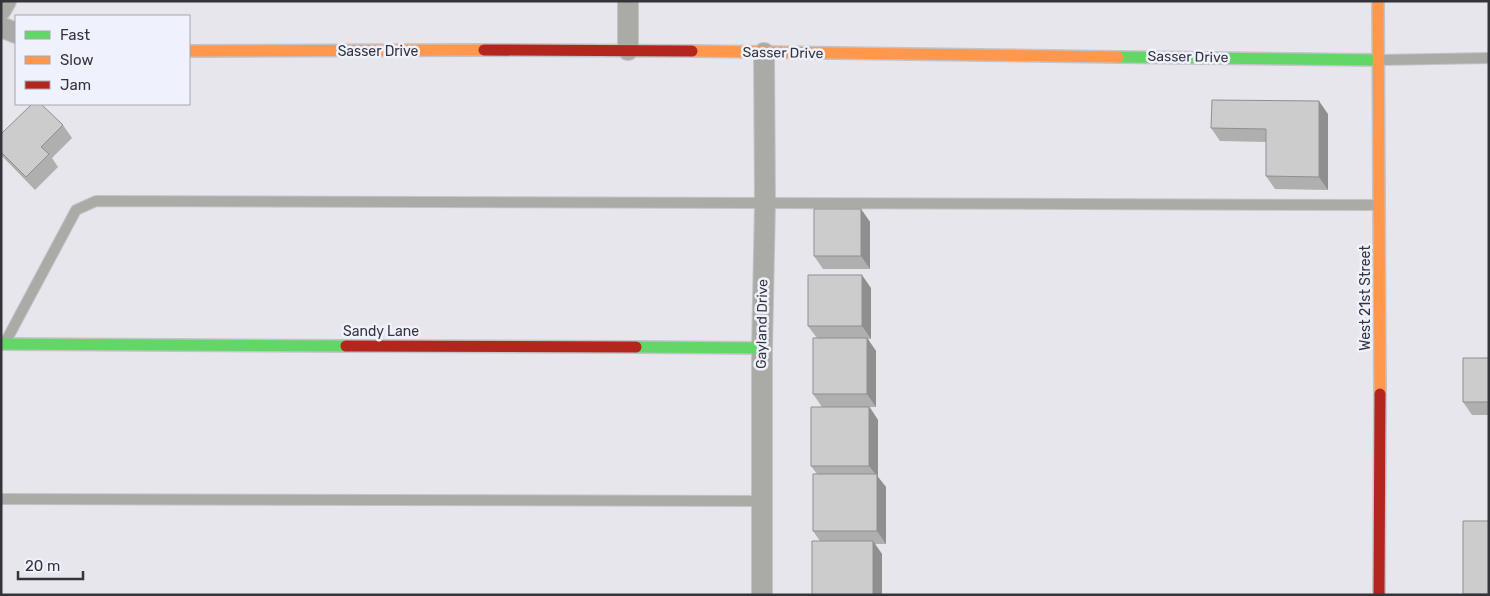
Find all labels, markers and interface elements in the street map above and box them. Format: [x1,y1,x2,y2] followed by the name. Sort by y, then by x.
[15,15,190,105] legend
[60,26,90,44] text: Fast
[338,43,418,60] street label: Sasser Drive
[743,44,824,62] street label: Sasser Drive
[1148,48,1229,66] street label: Sasser Drive
[60,51,93,69] text: Slow
[60,76,91,94] text: Jam
[1357,245,1374,351] street label: West 21st Street
[753,279,771,369] street label: Gayland Drive
[343,323,419,340] street label: Sandy Lane
[18,548,82,580] scale bar
[25,557,60,575] text: 20 m

